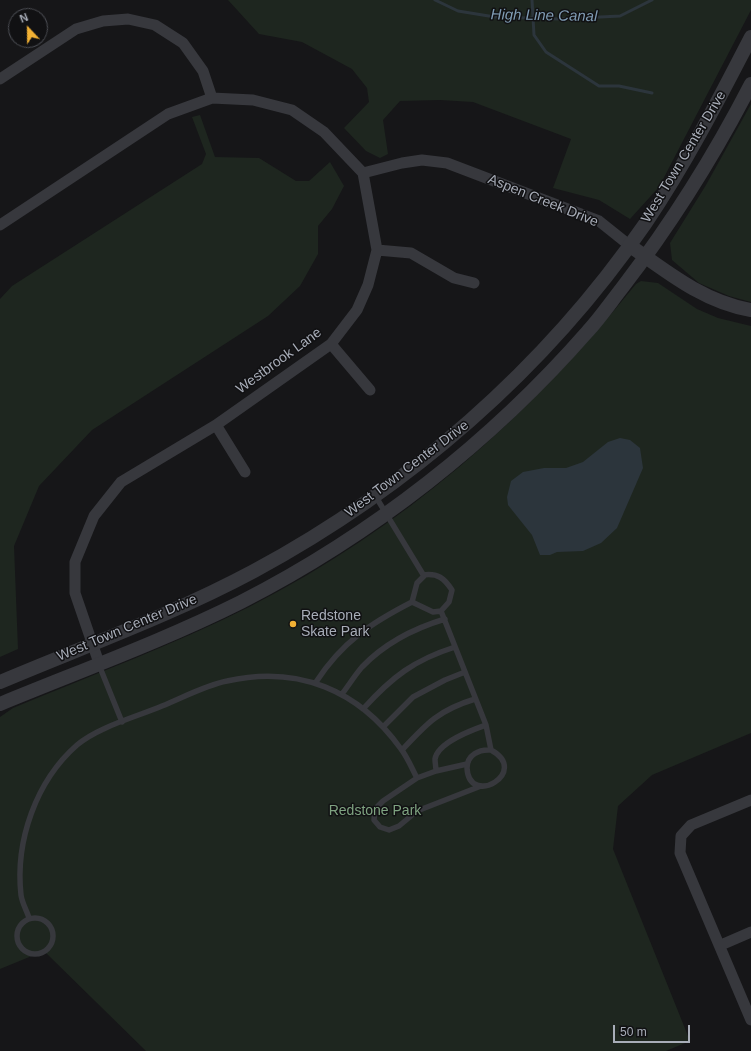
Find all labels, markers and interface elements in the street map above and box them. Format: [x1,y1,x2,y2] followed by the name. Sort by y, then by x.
[490,6,598,26] water label: High Line Canal
[8,8,48,48] north arrow
[18,11,30,25] text: N
[638,88,730,226] street label: West Town Center Drive
[485,171,601,231] street label: Aspen Creek Drive
[233,324,325,398] street label: Westbrook Lane
[342,417,472,521] street label: West Town Center Drive
[54,591,200,665] street label: West Town Center Drive
[301,608,369,640] place label: Redstone Skate Park
[288,619,298,629] marker: Redstone Skate Park
[329,803,421,819] park label: Redstone Park
[615,1017,692,1043] scale bar
[620,1025,647,1039] text: 50 m

